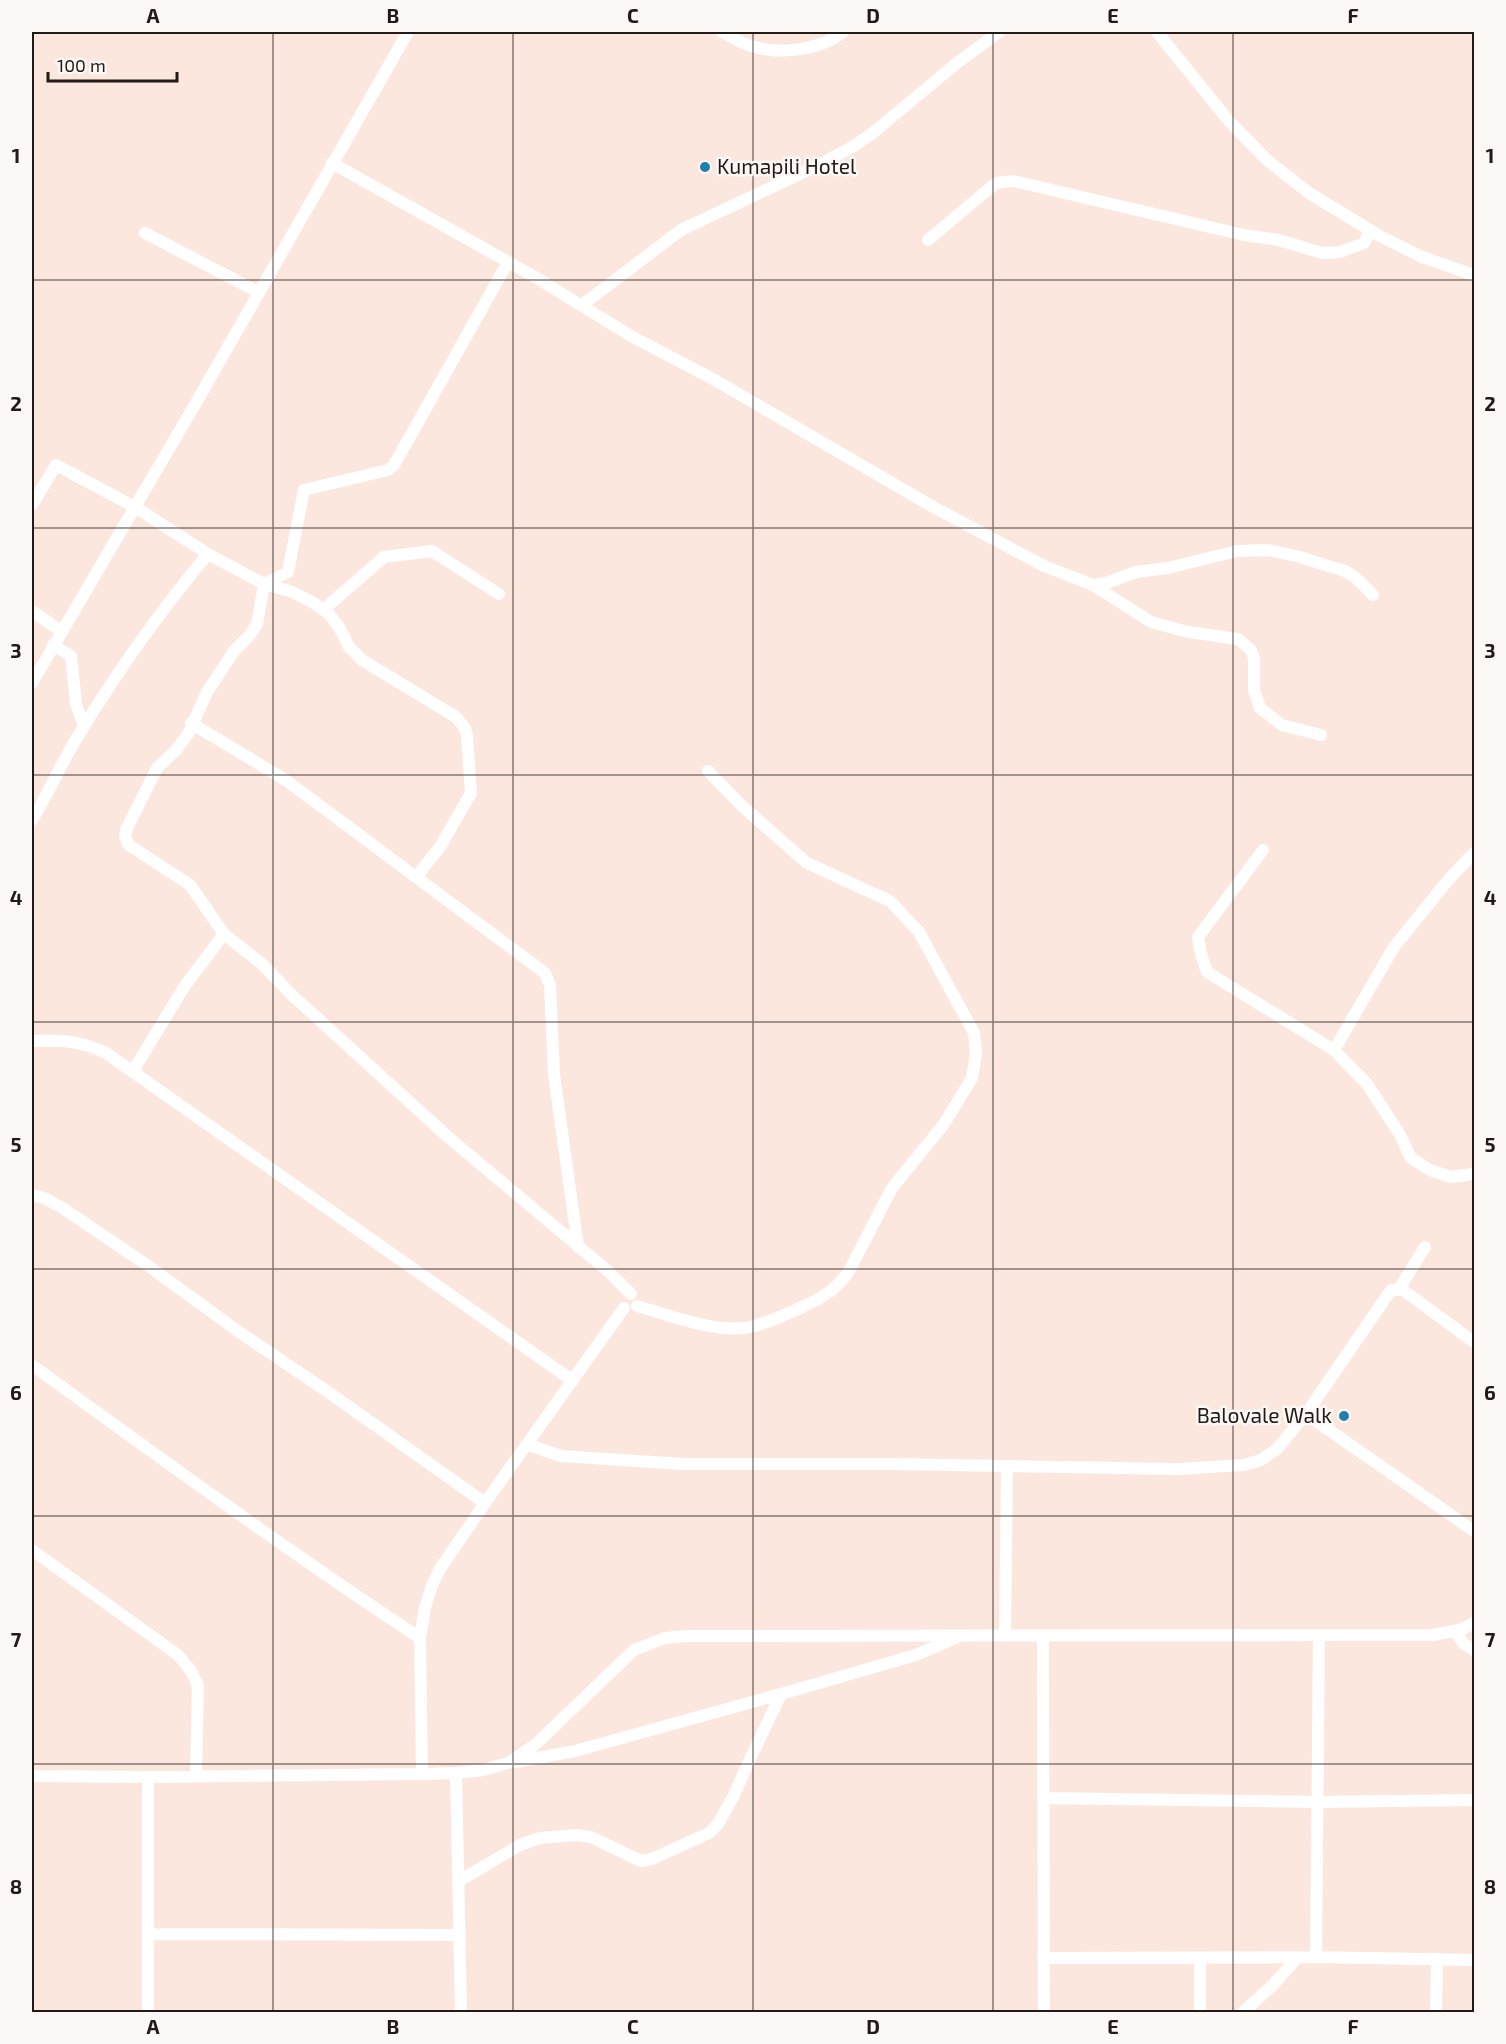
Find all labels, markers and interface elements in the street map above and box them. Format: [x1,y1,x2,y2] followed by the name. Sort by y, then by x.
[146,3,160,27] text: A
[387,3,399,27] text: B
[627,3,639,27] text: C
[866,3,880,27] text: D
[1107,3,1119,27] text: E
[1347,3,1359,27] text: F
[48,45,177,83] scale bar
[57,54,106,76] text: 100 m
[12,143,20,167] text: 1
[1486,143,1494,167] text: 1
[717,153,857,178] place label: Kumapili Hotel
[698,160,712,174] marker: Kumapili Hotel
[10,391,22,415] text: 2
[1484,391,1496,415] text: 2
[10,638,22,662] text: 3
[1484,638,1496,662] text: 3
[10,885,23,909] text: 4
[1484,885,1497,909] text: 4
[10,1132,22,1156] text: 5
[1484,1132,1496,1156] text: 5
[10,1380,22,1404] text: 6
[1484,1380,1496,1404] text: 6
[1197,1402,1332,1427] place label: Balovale Walk
[1337,1409,1351,1423] marker: Balovale Walk
[11,1627,22,1651] text: 7
[1485,1627,1496,1651] text: 7
[10,1874,22,1898] text: 8
[1484,1874,1496,1898] text: 8
[146,2014,160,2038] text: A
[387,2014,399,2038] text: B
[627,2014,639,2038] text: C
[866,2014,880,2038] text: D
[1107,2014,1119,2038] text: E
[1347,2014,1359,2038] text: F

